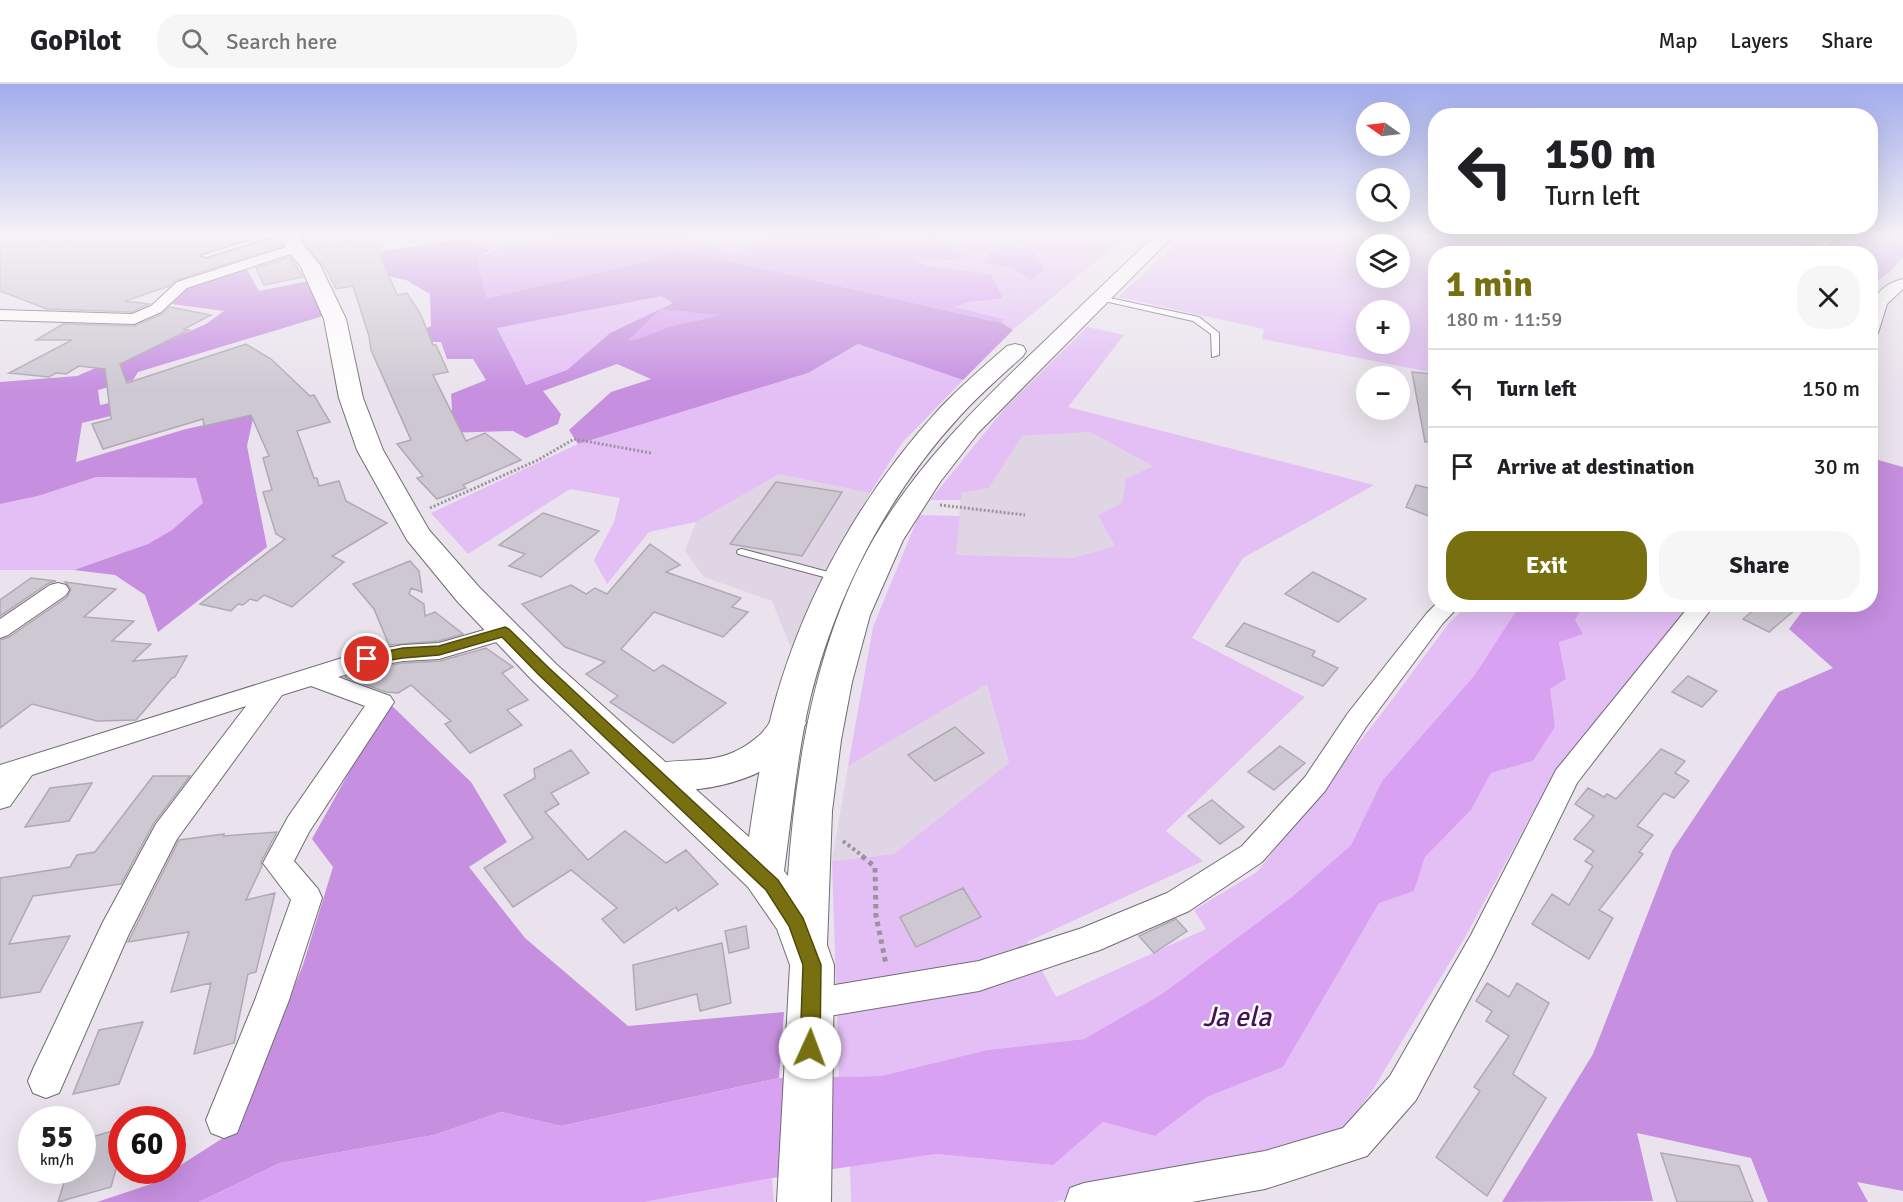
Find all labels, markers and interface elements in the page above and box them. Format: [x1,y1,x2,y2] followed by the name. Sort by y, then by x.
[157,14,577,68] search box
[30,24,121,58] text: GoPilot
[178,25,211,58] icon: search
[226,28,337,55] text: Search here
[1659,28,1697,54] text: Map
[1730,28,1788,54] text: Layers
[1821,28,1873,54] text: Share
[1356,102,1410,156] north arrow
[1356,102,1410,420] map controls
[1545,129,1656,180] text: 150 m
[1446,132,1524,210] icon: left
[1356,168,1410,222] button: search
[1545,180,1640,213] text: Turn left
[1356,234,1410,288] button: layers
[1446,262,1533,307] text: 1 min
[1797,266,1860,329] button: close
[1356,300,1410,354] button: +
[1446,307,1562,332] text: 180 m · 11:59
[1356,366,1410,420] button: −
[1446,372,1479,405] icon: left
[1497,375,1577,402] text: Turn left
[1802,375,1860,402] text: 150 m
[1446,450,1479,483] icon: arrive
[1497,453,1694,480] text: Arrive at destination
[1814,453,1860,480] text: 30 m
[1446,531,1647,600] button: Exit
[1659,531,1860,600] button: Share
[341,633,392,684] pin
[350,642,383,675] icon: arrive
[1203,1000,1272,1034] water label: Ja ela
[778,1016,842,1080] position arrow
[108,1106,186,1184] speed limit sign: 60
[41,1119,73,1156] text: 55
[40,1151,74,1169] text: km/h

